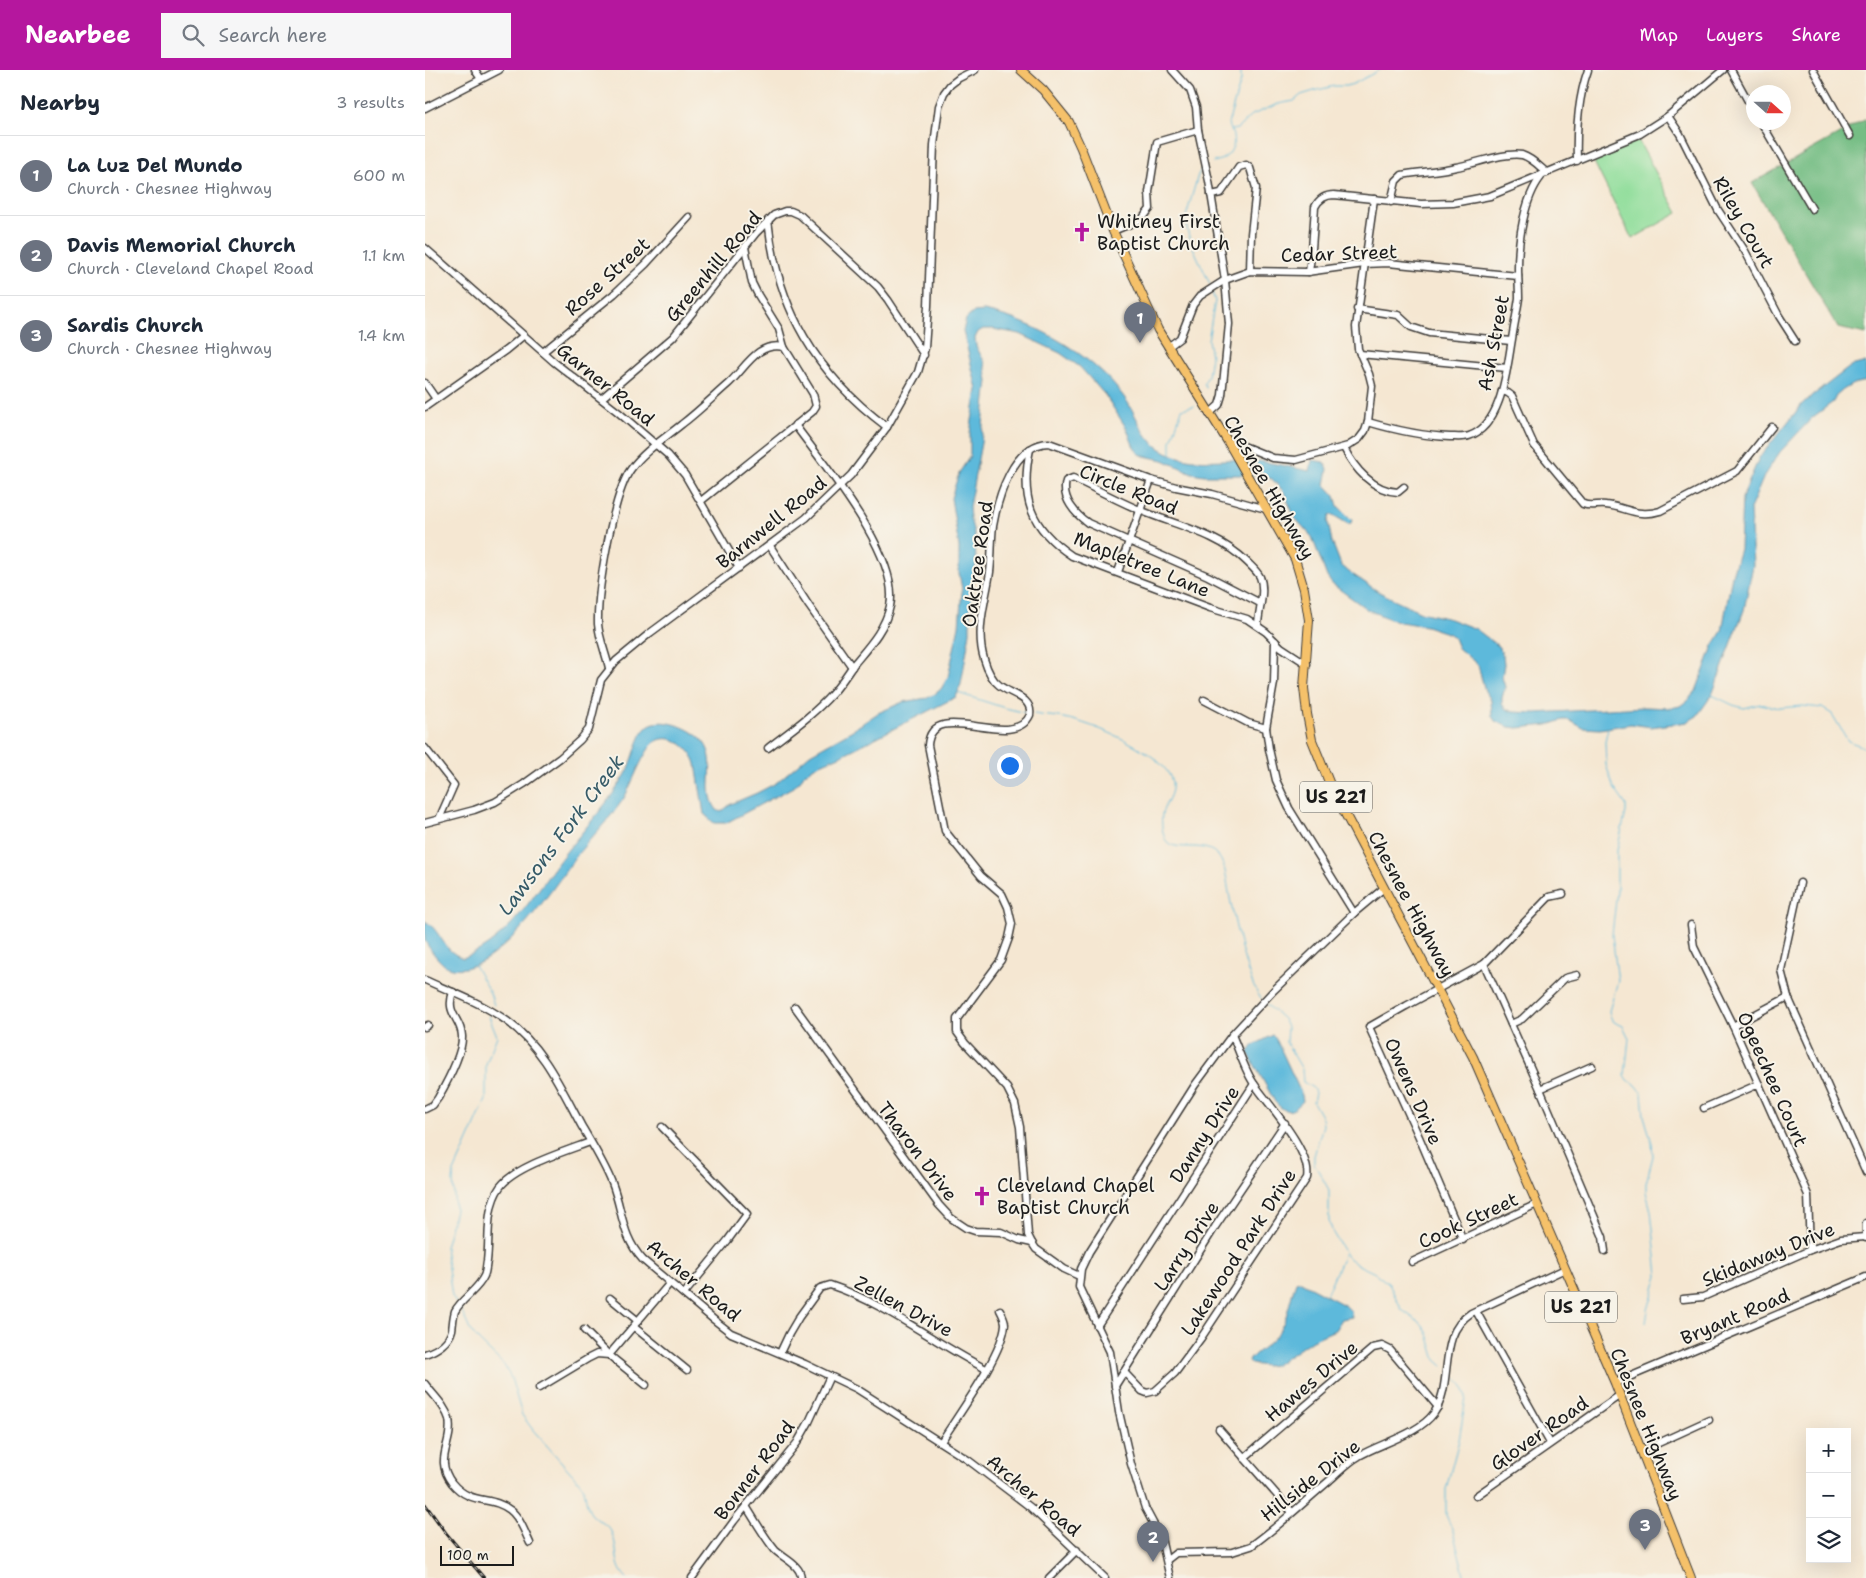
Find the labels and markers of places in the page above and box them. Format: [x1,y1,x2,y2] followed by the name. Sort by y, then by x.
[1097,209,1230,256] place label: Whitney First Baptist Church
[1071,221,1093,243] church icon: Whitney First Baptist Church
[1124,302,1156,343] pin: 1
[997,1173,1155,1220] place label: Cleveland Chapel Baptist Church
[971,1185,993,1207] church icon: Cleveland Chapel Baptist Church
[1629,1509,1661,1550] pin: 3
[1137,1521,1169,1562] pin: 2

